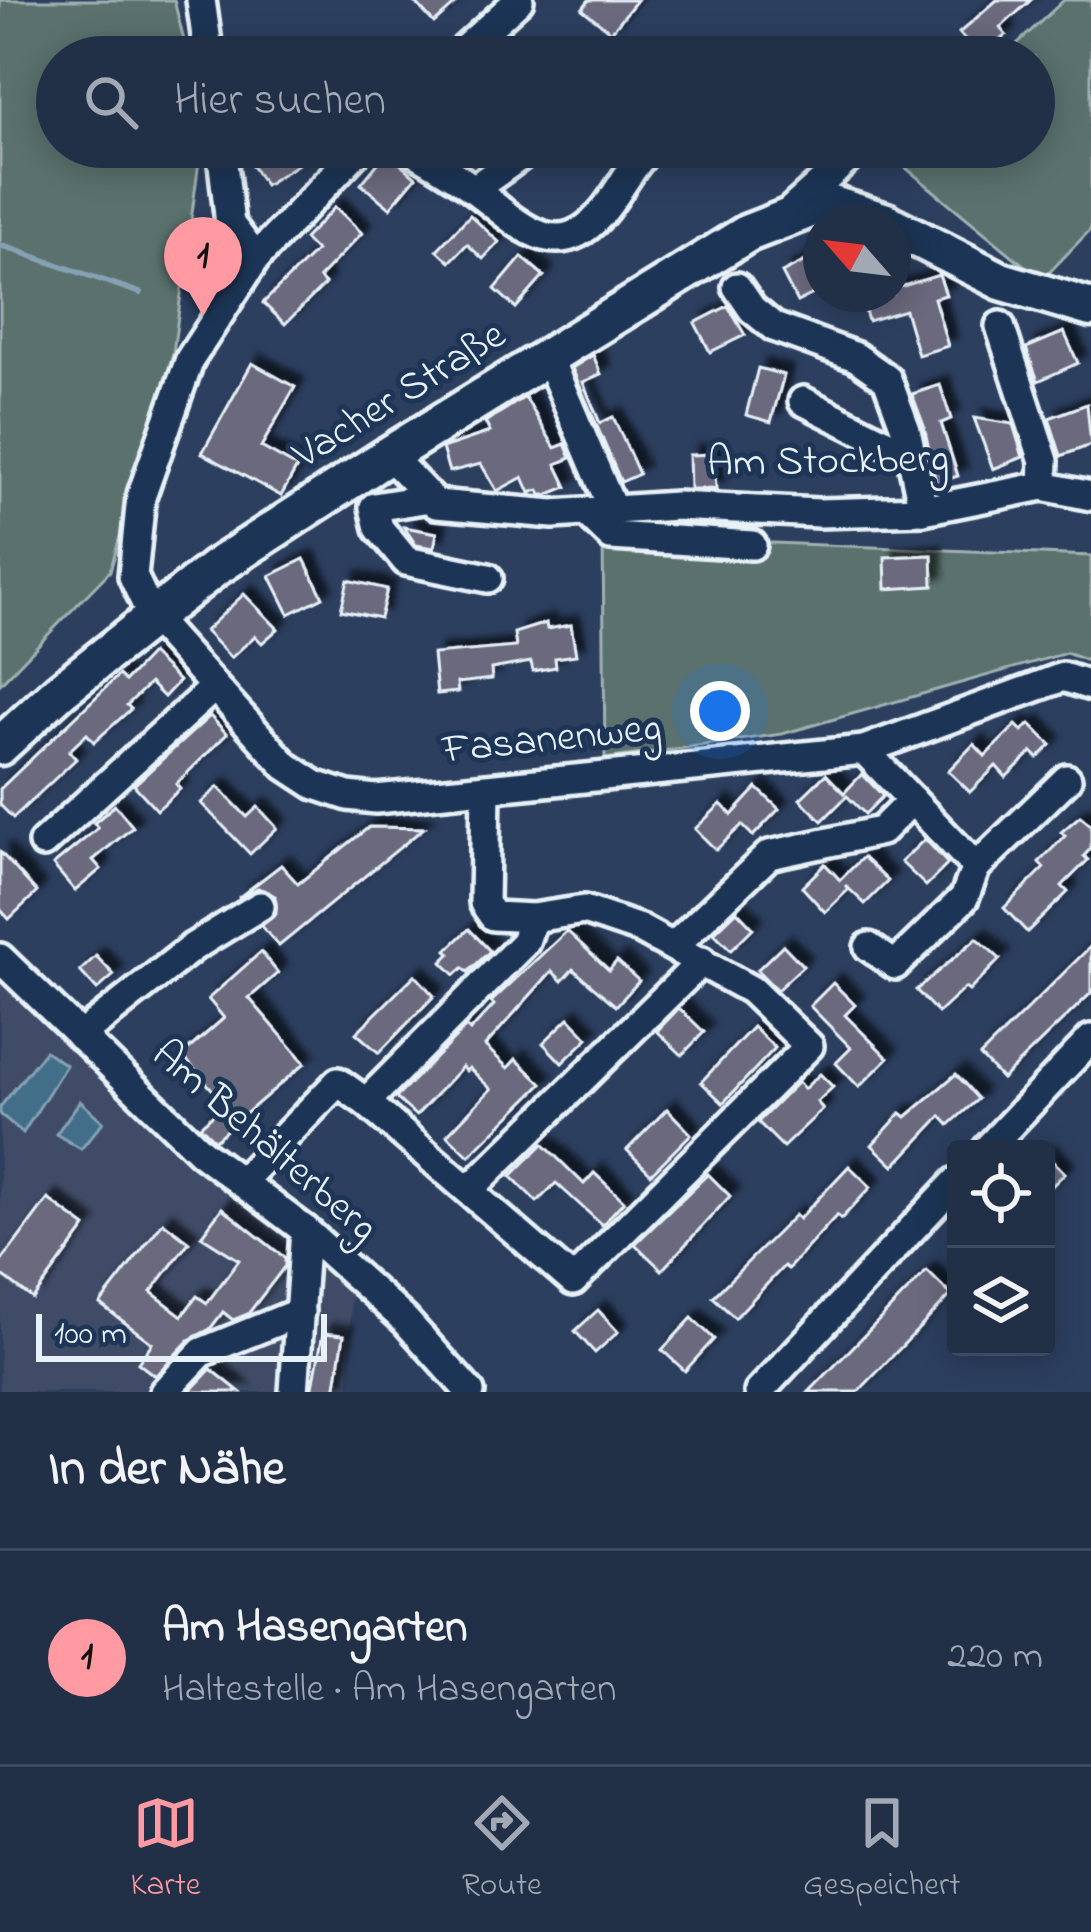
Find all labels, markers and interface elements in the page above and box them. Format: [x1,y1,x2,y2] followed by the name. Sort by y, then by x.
[36,36,1055,168] search box
[78,69,144,135] icon: search
[174,69,386,135] text: Hier suchen
[803,204,911,312] north arrow
[164,217,242,316] pin: 1
[281,306,518,486] street label: Vacher Straße
[707,429,949,495] street label: Am Stockberg
[690,681,750,741] your location
[439,698,664,782] street label: Fasanenweg
[137,1026,391,1258] street label: Am Behälterberg
[947,1140,1055,1356] map controls
[947,1140,1055,1248] button: locate
[947,1248,1055,1356] button: layers
[36,1308,327,1361] scale bar
[54,1311,127,1359] text: 100 m
[48,1433,285,1508] text: In der Nähe
[162,1596,468,1662] text: Am Hasengarten
[81,1629,93,1686] text: 1
[947,1629,1043,1686] text: 220 m
[162,1662,616,1719] text: Haltestelle · Am Hasengarten
[131,1790,201,1910] tab: Karte
[462,1790,542,1910] tab: Route
[803,1790,960,1910] tab: Gespeichert

